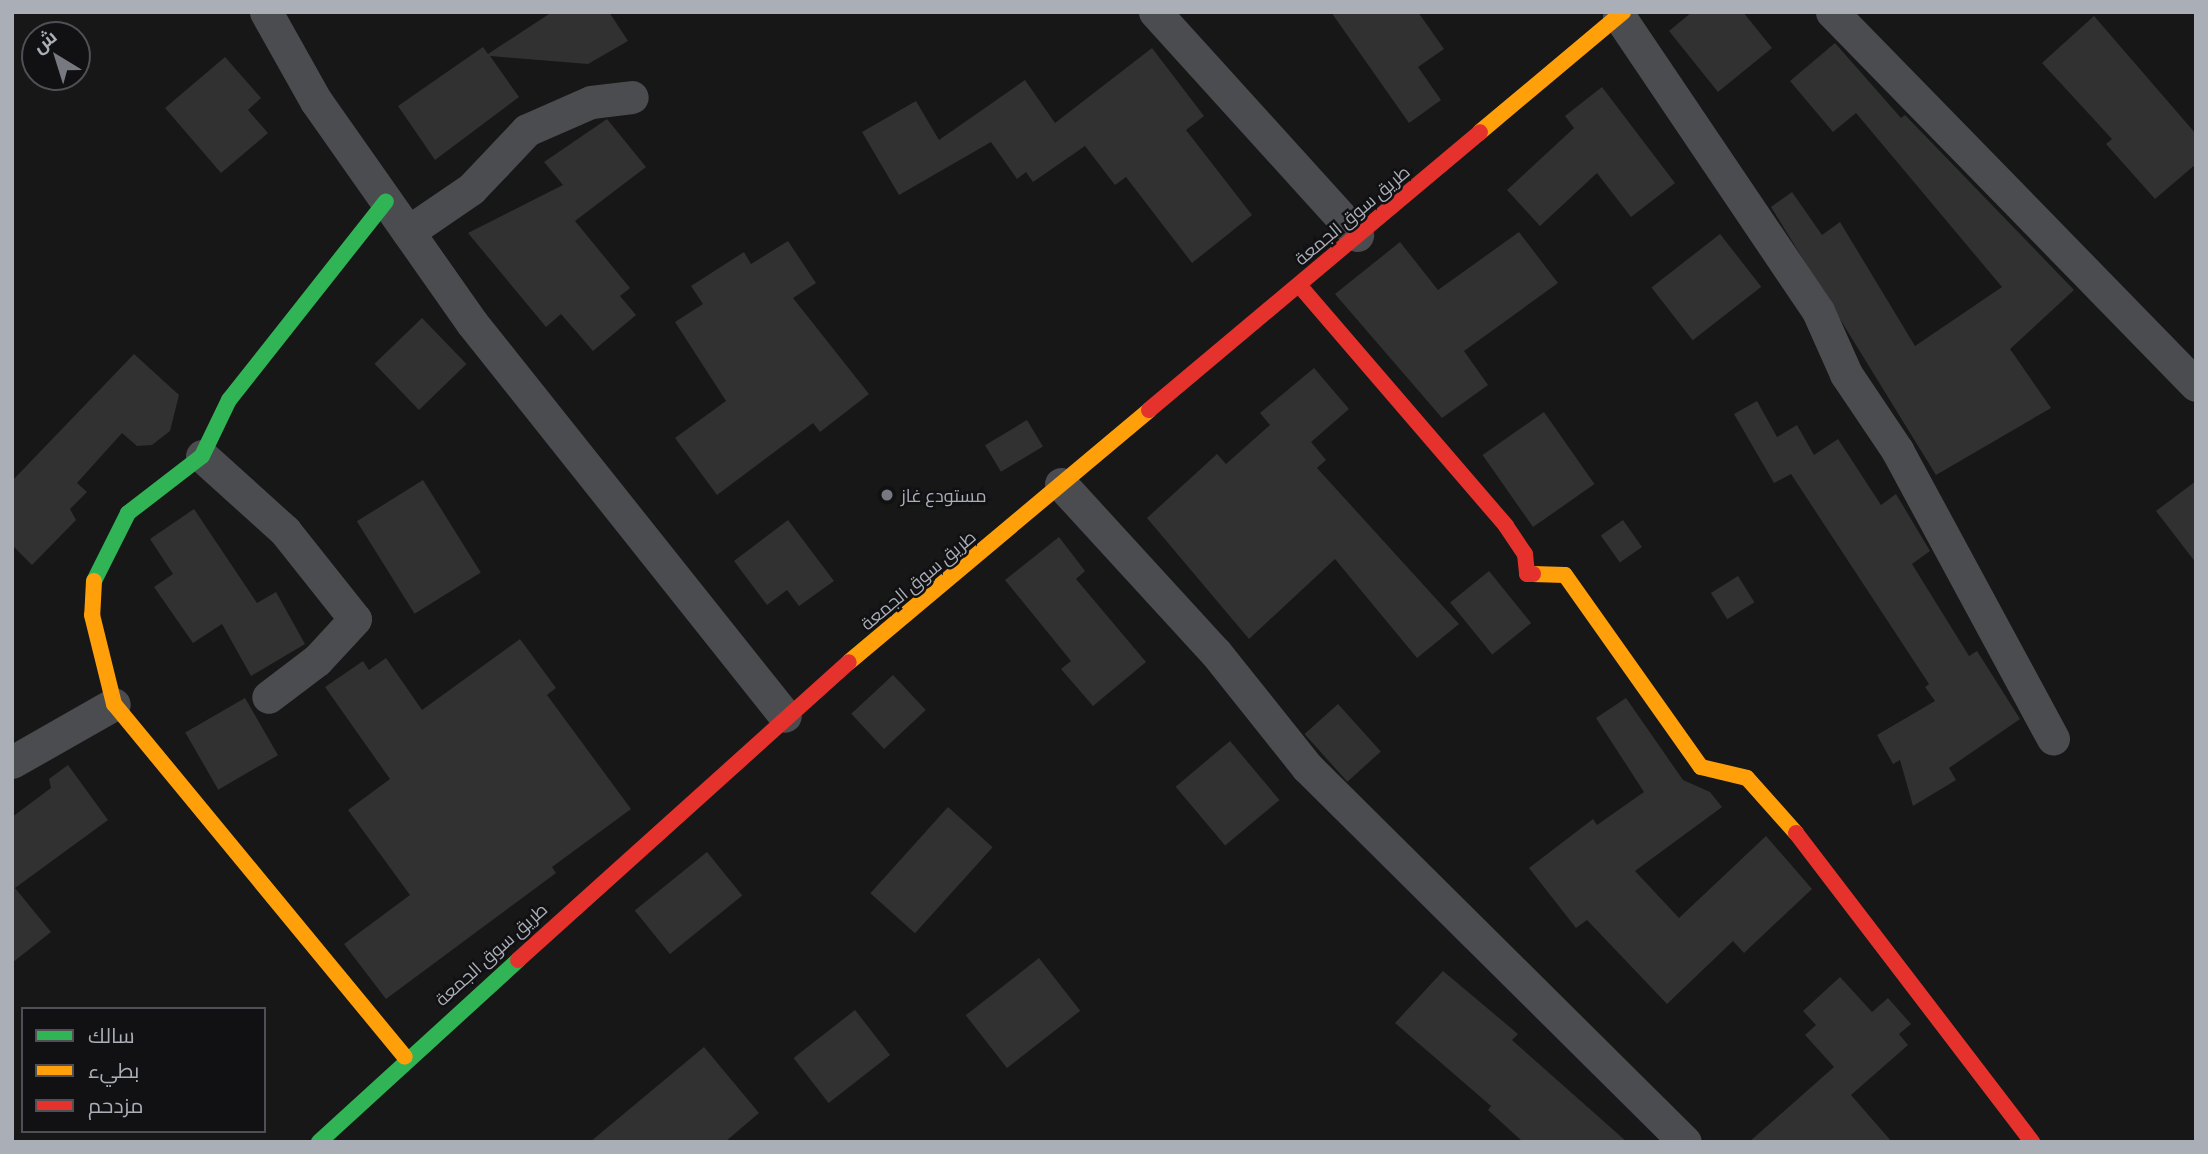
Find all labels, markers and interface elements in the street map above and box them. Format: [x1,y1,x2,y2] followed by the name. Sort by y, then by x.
[21,21,91,91] north arrow
[27,24,61,57] text: ش
[1290,161,1414,269] street label: طريق سوق الجمعة
[901,484,987,506] place label: مستودع غاز
[879,487,895,503] marker: مستودع غاز
[856,526,980,634] street label: طريق سوق الجمعة
[430,898,552,1010] street label: طريق سوق الجمعة
[21,1007,266,1133] legend
[88,1022,135,1047] text: سالك
[88,1057,139,1082] text: بطيء
[88,1092,143,1117] text: مزدحم

